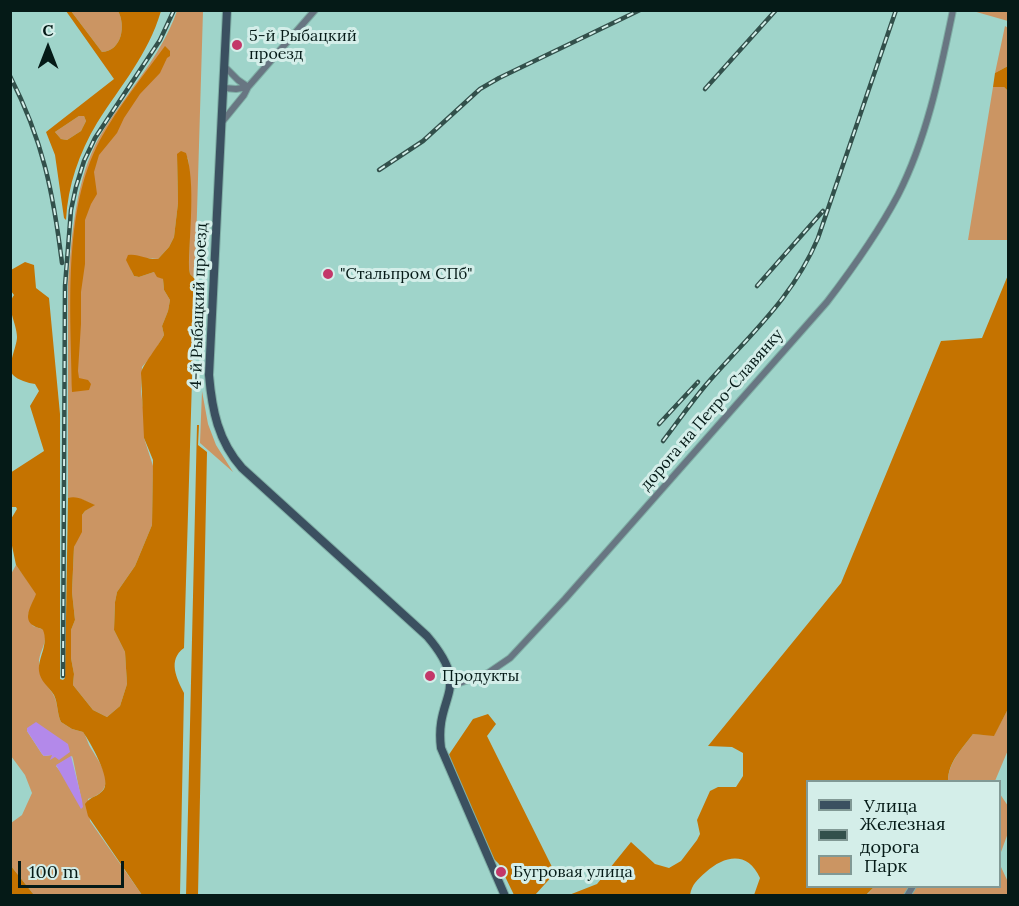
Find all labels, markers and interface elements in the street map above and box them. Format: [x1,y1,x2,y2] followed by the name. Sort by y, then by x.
[18,18,78,78] north arrow
[42,20,54,40] text: С
[249,26,357,64] place label: 5-й Рыбацкий проезд
[230,38,244,52] marker: 5-й Рыбацкий проезд
[187,223,211,389] street label: 4-й Рыбацкий проезд
[340,264,473,284] place label: "Стальпром СПб"
[321,267,335,281] marker: "Стальпром СПб"
[637,325,787,495] street label: дорога на Петро-Славянку
[442,666,519,686] place label: Продукты
[423,669,437,683] marker: Продукты
[806,780,1001,888] legend
[864,794,917,817] text: Улица
[860,812,946,858] text: Железная дорога
[21,849,128,887] scale bar
[864,854,907,877] text: Парк
[29,860,79,883] text: 100 m
[513,862,633,882] place label: Бугровая улица
[494,865,508,879] marker: Бугровая улица

